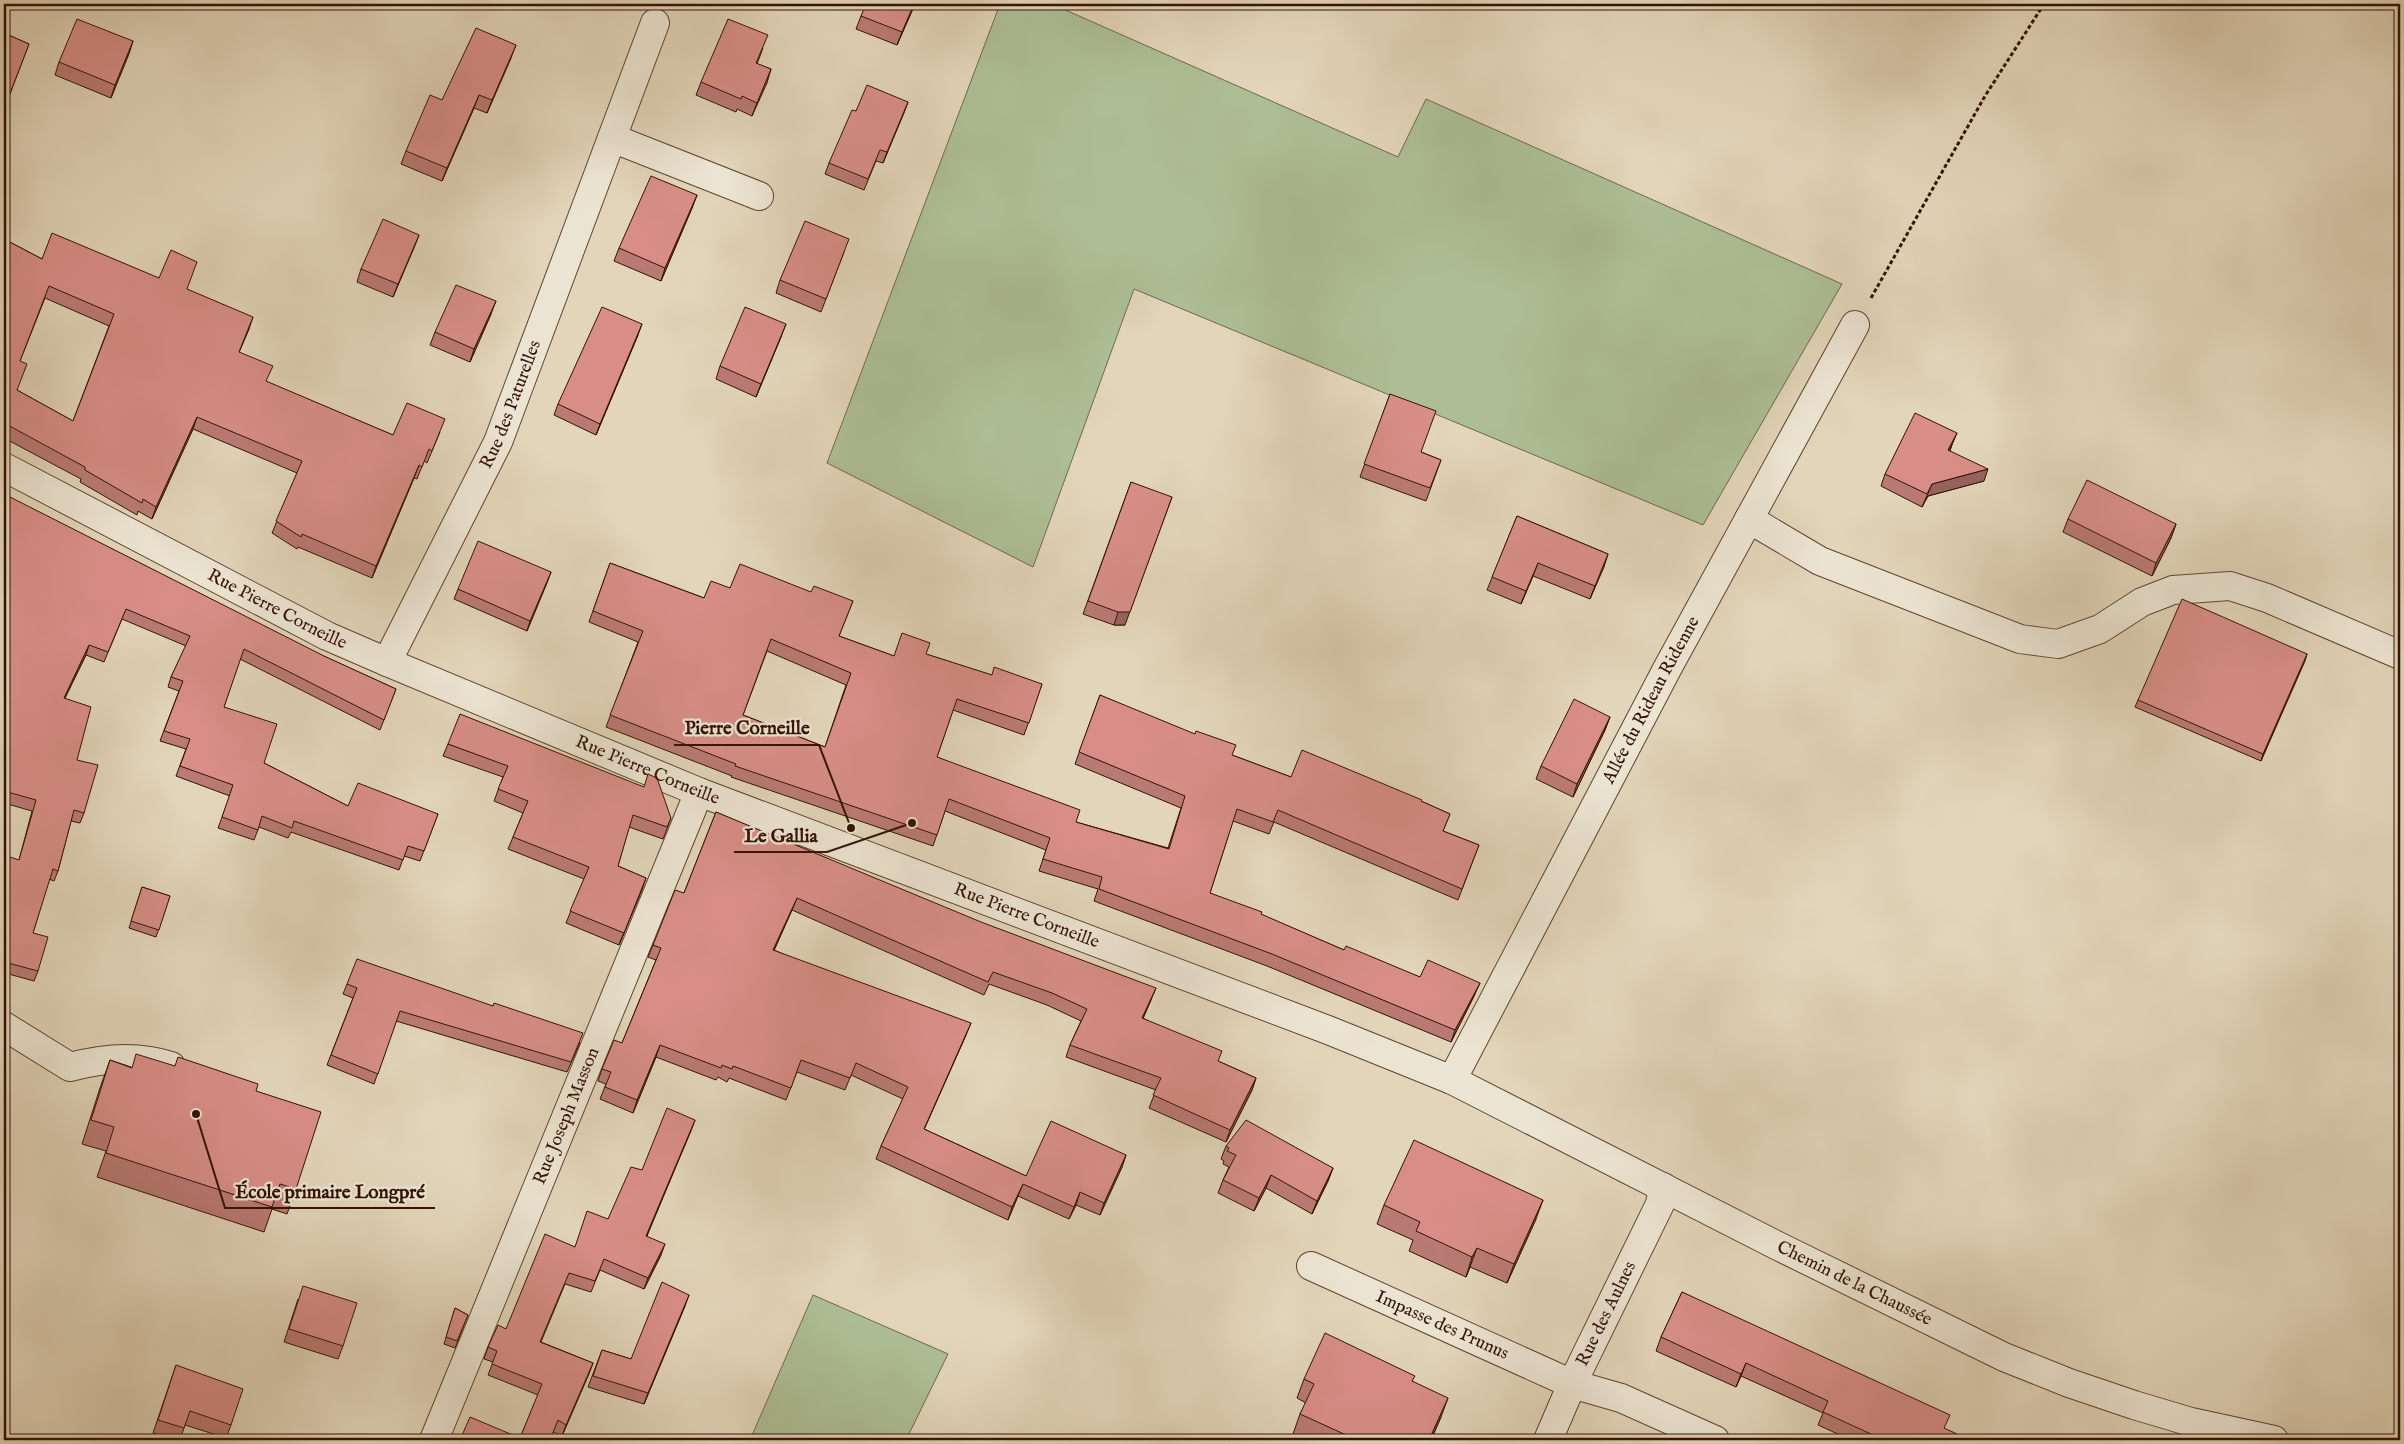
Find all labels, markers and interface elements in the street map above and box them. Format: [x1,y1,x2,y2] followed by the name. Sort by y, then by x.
[475,337,547,473] street label: Rue des Paturelles
[203,564,350,655] street label: Rue Pierre Corneille
[1597,612,1705,789] street label: Allée du Rideau Ridenne
[674,711,819,745] callout: Pierre Corneille
[684,717,810,741] text: Pierre Corneille
[572,730,723,810] street label: Rue Pierre Corneille
[734,818,827,852] callout: Le Gallia
[744,825,819,849] text: Le Gallia
[950,878,1102,954] street label: Rue Pierre Corneille
[528,1044,605,1188] street label: Rue Joseph Masson
[225,1174,435,1208] callout: École primaire Longpré
[235,1180,425,1205] text: École primaire Longpré
[1773,1236,1936,1331] street label: Chemin de la Chaussée
[1571,1258,1642,1370] street label: Rue des Aulnes
[1372,1285,1512,1365] street label: Impasse des Prunus

